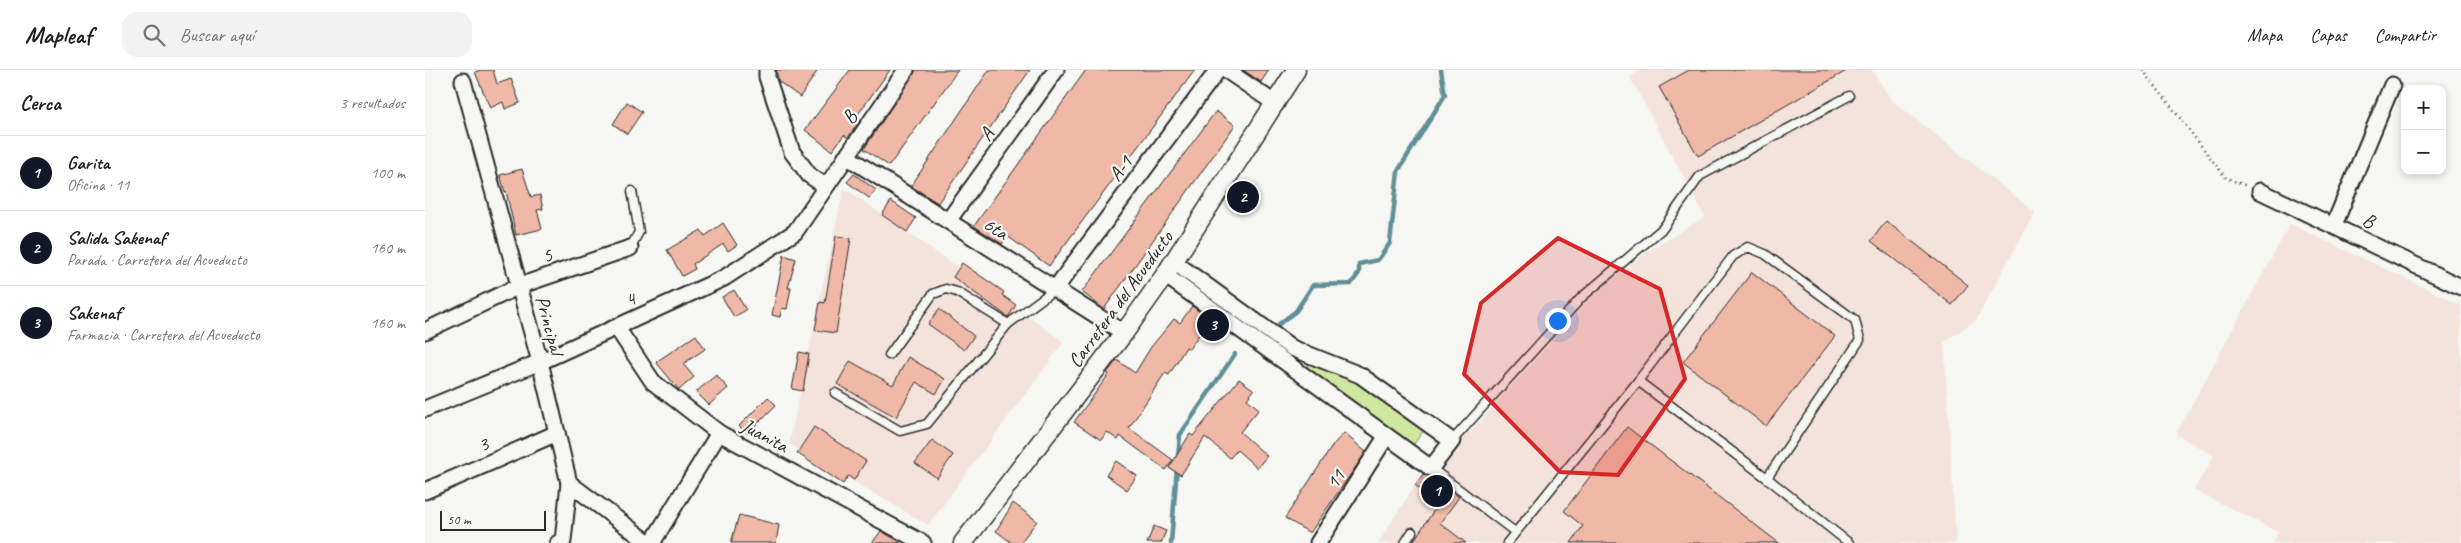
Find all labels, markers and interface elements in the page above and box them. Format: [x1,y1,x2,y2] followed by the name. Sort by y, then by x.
[122,12,472,57] search box
[25,20,92,50] text: Mapleaf
[140,21,168,49] icon: search
[180,23,254,47] text: Buscar aquí
[2247,24,2282,46] text: Mapa
[2310,24,2347,46] text: Capas
[2375,24,2436,46] text: Compartir
[2401,85,2446,175] map controls
[2401,85,2446,130] button: +
[20,90,61,116] text: Cerca
[340,93,405,113] text: 3 resultados
[836,105,864,129] street label: B
[973,122,1000,146] street label: A
[2401,130,2446,175] button: −
[1103,150,1139,186] street label: A-1
[67,151,110,175] text: Garita
[32,163,40,183] text: 1
[371,163,405,183] text: 100 m
[67,175,130,195] text: Oficina · 11
[1227,178,1259,216] pin: 2
[2359,207,2380,235] street label: B
[979,211,1014,246] street label: 6ta
[1062,225,1179,373] street label: Carretera del Acueducto
[67,226,166,250] text: Salida Sakenaf
[32,238,40,258] text: 2
[371,238,405,258] text: 160 m
[539,242,556,269] street label: 5
[67,250,247,270] text: Parada · Carretera del Acueducto
[621,285,642,313] street label: 4
[530,293,570,361] street label: Principal
[67,301,121,325] text: Sakenaf
[1197,306,1229,344] pin: 3
[1545,308,1571,334] your location
[32,313,40,333] text: 3
[371,313,405,333] text: 160 m
[67,325,260,345] text: Farmacia · Carretera del Acueducto
[736,412,793,459] street label: Juanita
[474,430,494,458] street label: 3
[1320,464,1351,494] street label: 11
[1421,472,1453,510] pin: 1
[440,508,546,531] scale bar
[447,511,471,528] text: 50 m

